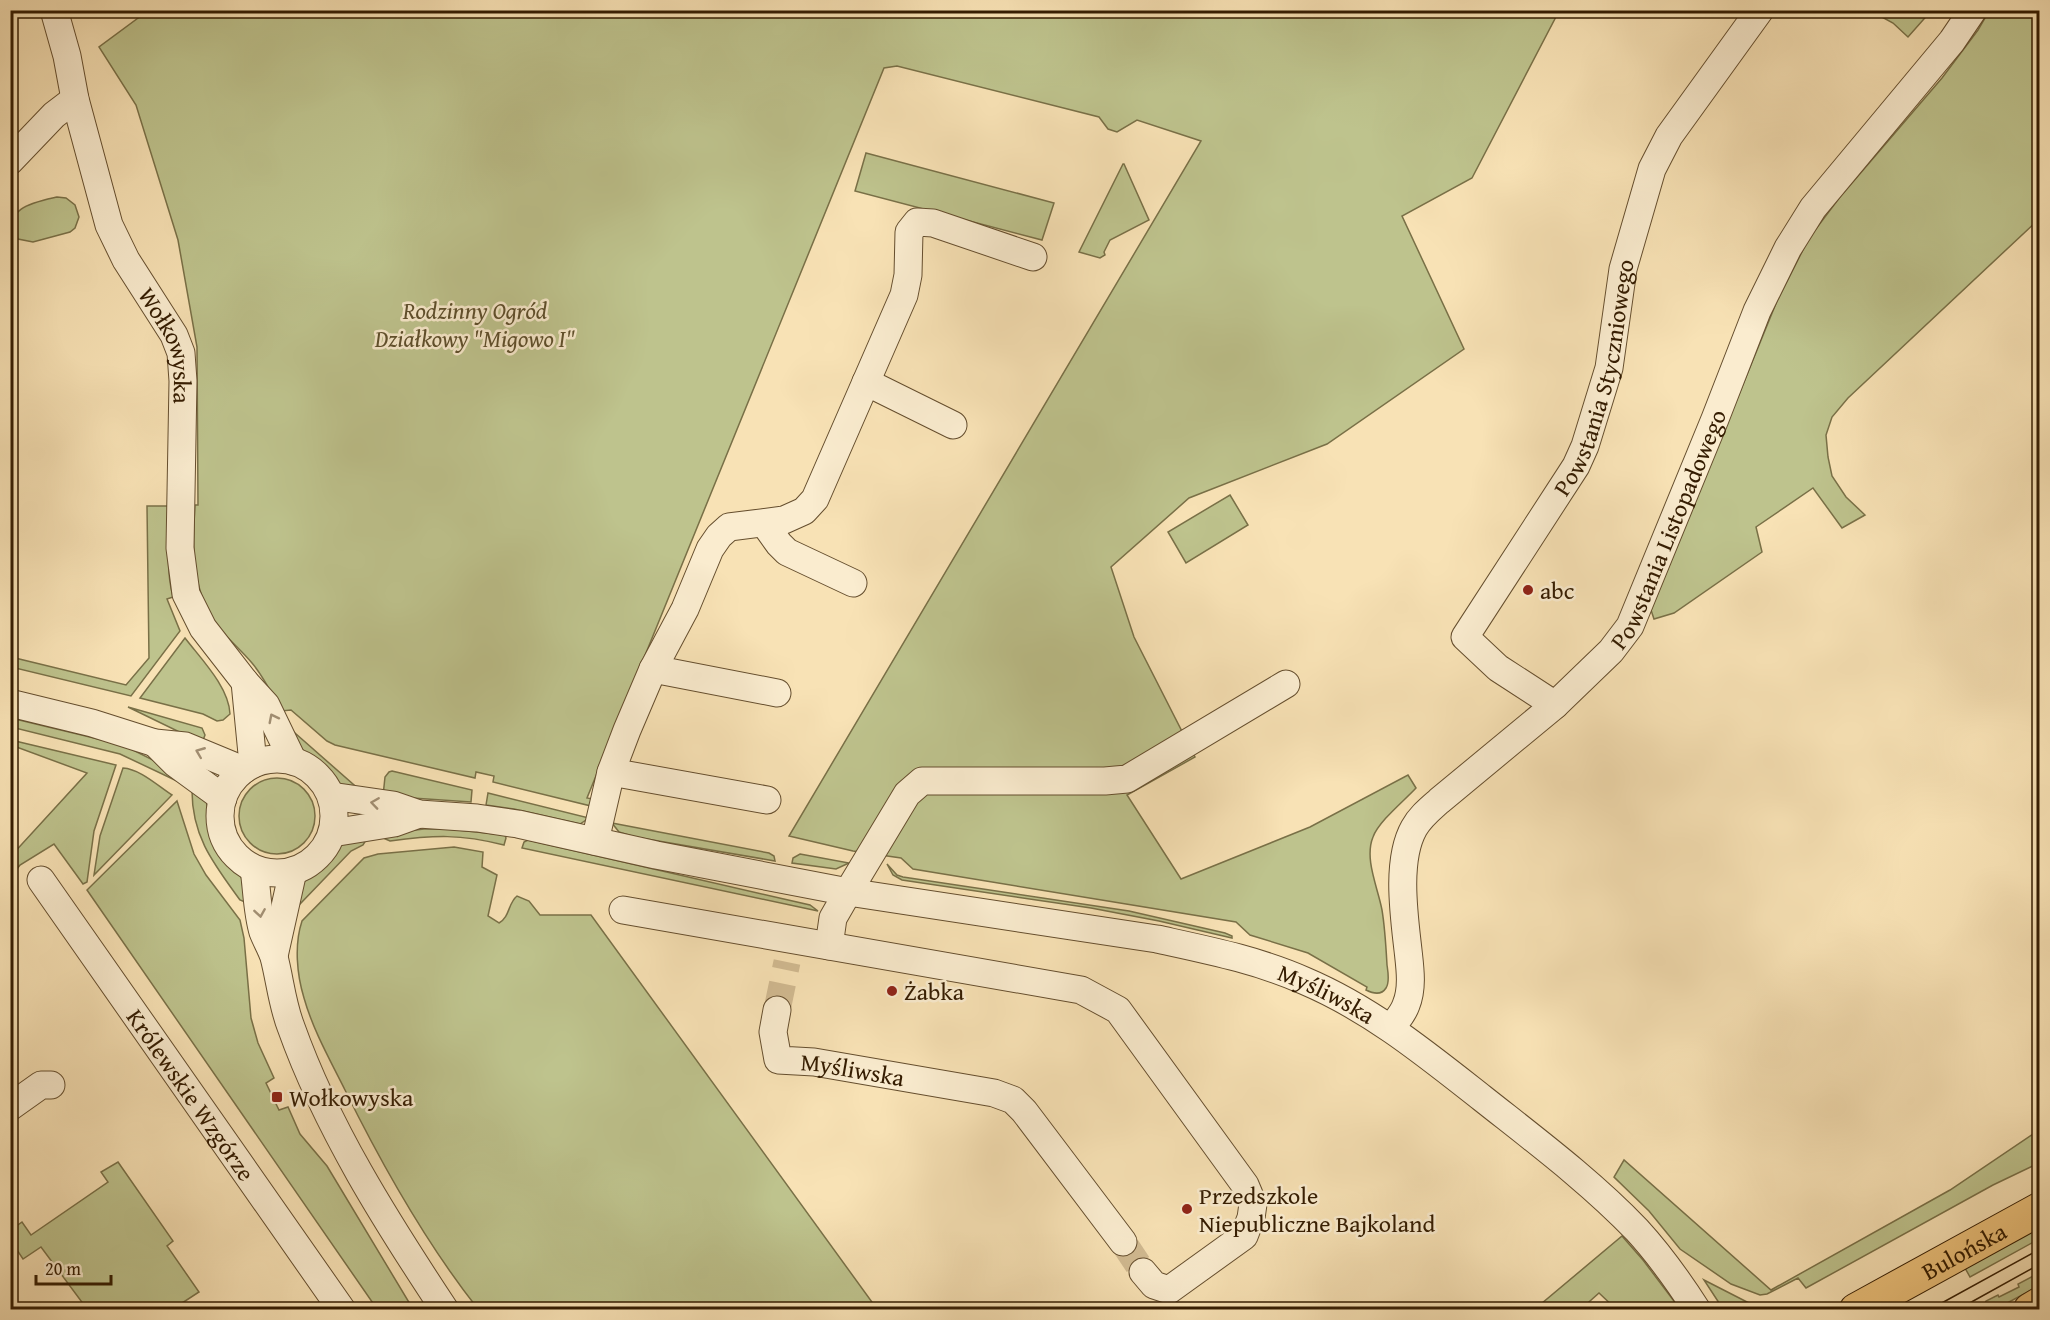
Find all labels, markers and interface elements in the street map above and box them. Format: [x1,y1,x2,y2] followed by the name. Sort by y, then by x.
[1544,254,1643,502] street label: Powstania Styczniowego
[130,280,201,405] street label: Wołkowyska
[374,293,576,356] park label: Rodzinny Ogród Działkowy "Migowo I"
[1601,404,1735,656] street label: Powstania Listopadowego
[1540,573,1575,608] place label: abc
[1521,583,1535,597] marker: abc
[269,713,281,724] one-way arrow
[195,747,206,759] one-way arrow
[371,797,380,809] one-way arrow
[254,909,266,918] one-way arrow
[1273,954,1383,1032] street label: Myśliwska
[904,974,965,1009] place label: Żabka
[885,984,899,998] marker: Żabka
[119,1001,264,1188] street label: Królewskie Wzgórze
[800,1044,908,1095] street label: Myśliwska
[289,1080,414,1115] place label: Wołkowyska
[270,1090,284,1104] marker: Wołkowyska
[1199,1178,1436,1241] place label: Przedszkole Niepubliczne Bajkoland
[1180,1202,1194,1216] marker: Przedszkole Niepubliczne Bajkoland
[1915,1213,2013,1288] street label: Bulońska
[36,1248,111,1286] scale bar
[45,1255,81,1282] text: 20 m

